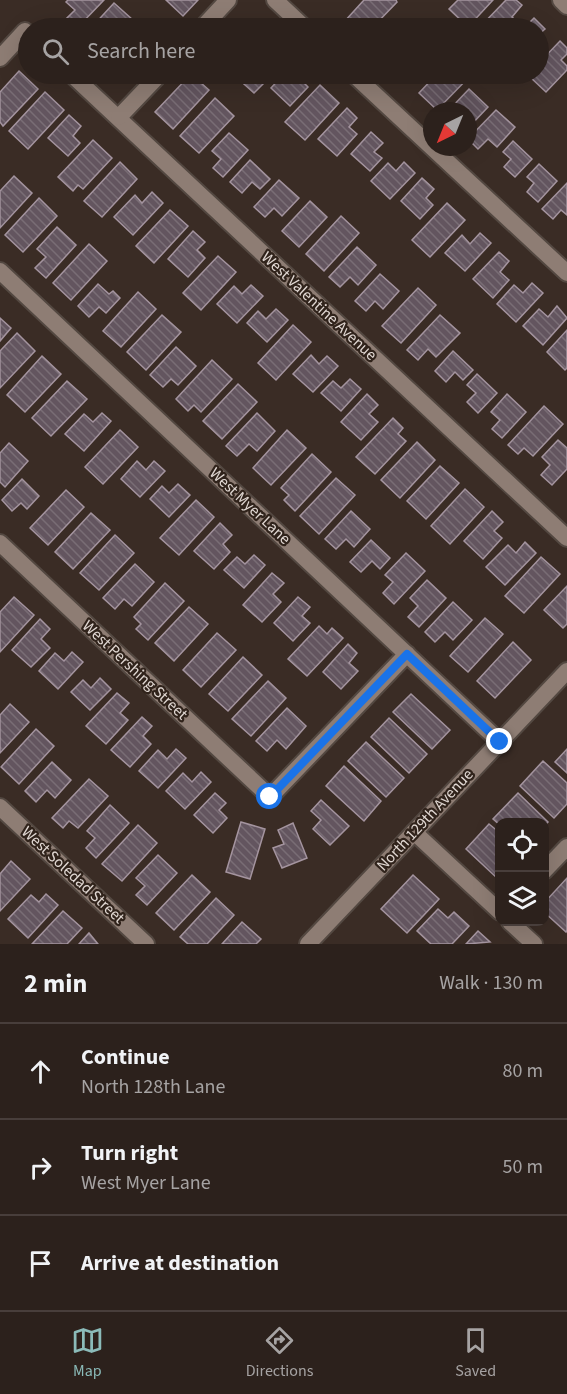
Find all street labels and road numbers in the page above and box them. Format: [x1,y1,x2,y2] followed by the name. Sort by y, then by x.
[256,247,382,365] street label: West Valentine Avenue
[205,463,295,549] street label: West Myer Lane
[77,615,193,725] street label: West Pershing Street
[372,764,478,876] street label: North 129th Avenue
[17,821,130,929] street label: West Soledad Street

